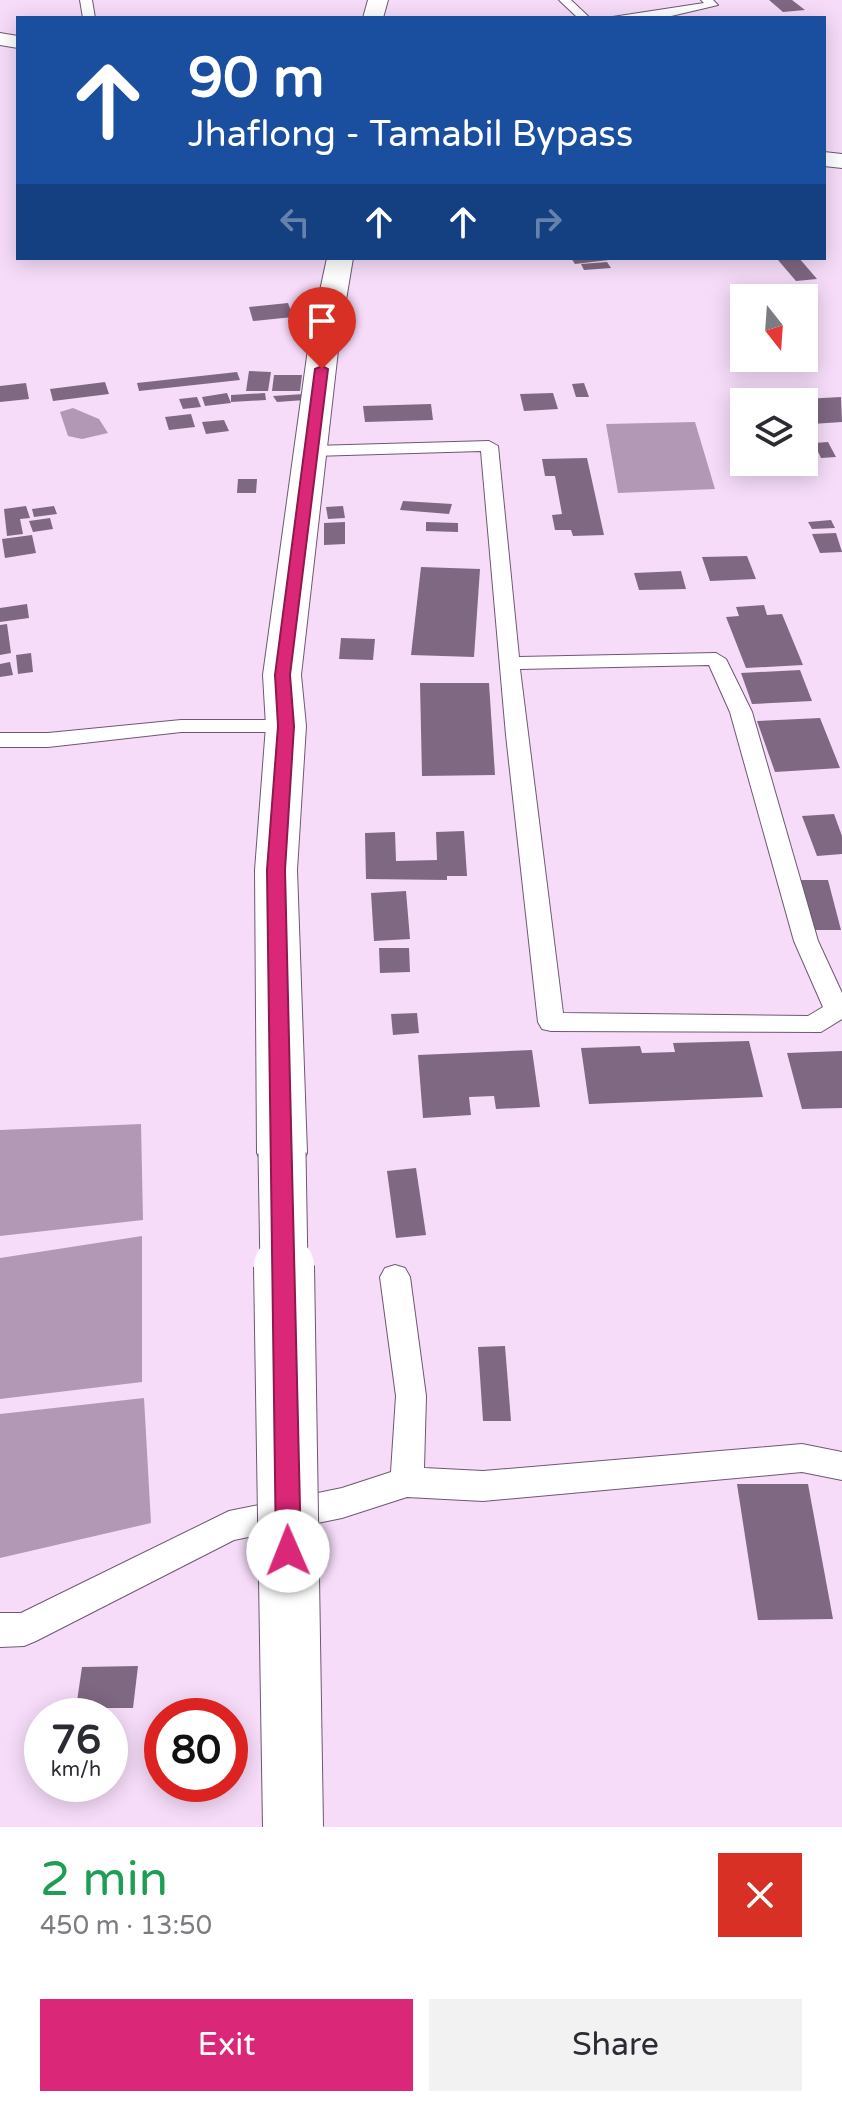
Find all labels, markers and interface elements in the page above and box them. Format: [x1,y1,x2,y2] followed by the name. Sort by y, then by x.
[188,45,324,112] text: 90 m
[56,48,160,152] icon: ahead
[188,113,633,156] text: Jhaflong - Tamabil Bypass
[273,200,317,244] icon: left
[357,200,401,244] icon: ahead
[441,200,485,244] icon: ahead
[525,200,569,244] icon: right
[730,284,818,372] north arrow
[730,284,818,476] map controls
[288,287,356,369] pin
[300,299,344,343] icon: arrive
[730,388,818,476] button: layers
[246,1509,330,1593] position arrow
[144,1698,248,1802] speed limit sign: 80
[51,1716,101,1764] text: 76
[51,1758,101,1782] text: km/h
[40,1851,168,1909] text: 2 min
[718,1853,802,1937] button: close
[40,1910,212,1941] text: 450 m · 13:50
[40,1999,413,2091] button: Exit
[429,1999,802,2091] button: Share

